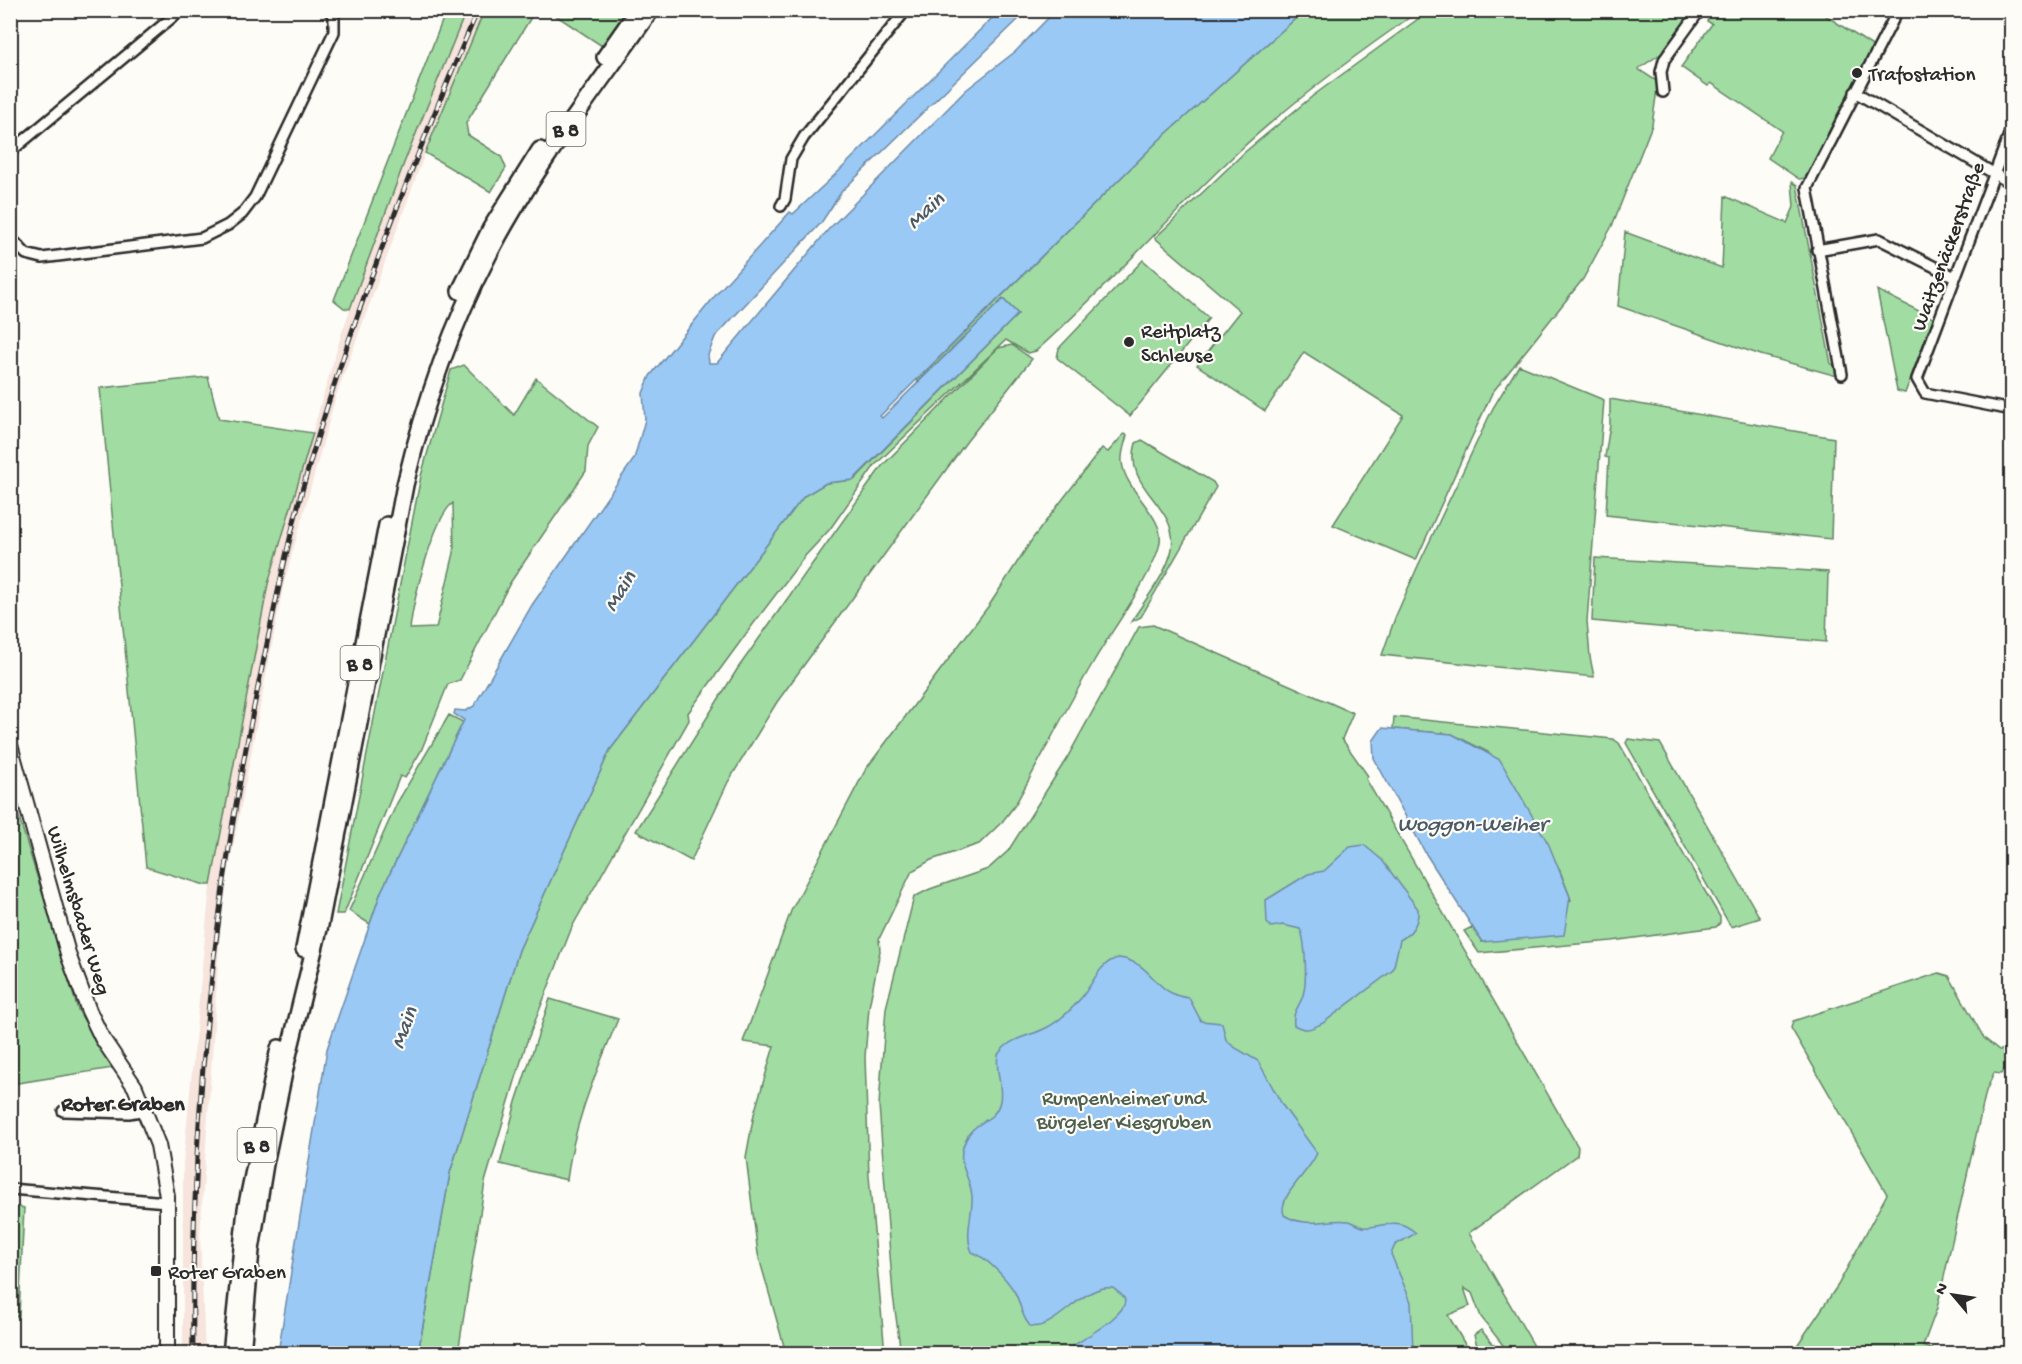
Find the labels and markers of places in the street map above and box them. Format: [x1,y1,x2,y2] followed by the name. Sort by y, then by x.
[1868,64,1975,89] place label: Trafostation
[1850,66,1864,80] marker: Trafostation
[1141,321,1221,370] place label: Reitplatz Schleuse
[1122,335,1136,349] marker: Reitplatz Schleuse
[168,1262,286,1287] place label: Roter Graben
[149,1264,163,1278] marker: Roter Graben

